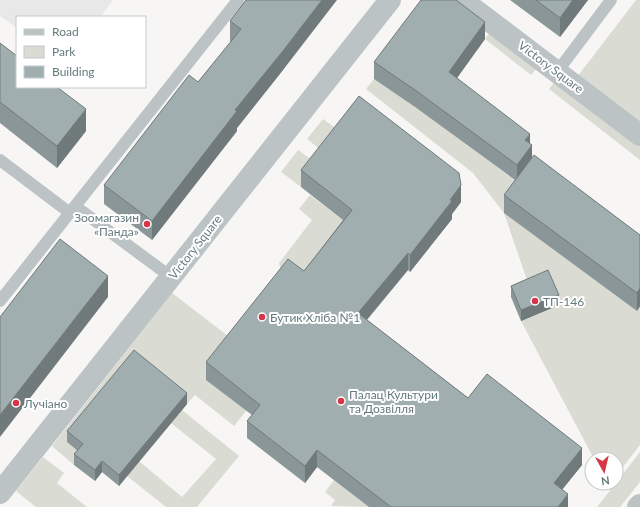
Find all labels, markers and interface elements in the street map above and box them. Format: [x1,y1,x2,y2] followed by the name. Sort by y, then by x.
[16,16,146,88] legend
[52,24,79,39] text: Road
[516,38,586,96] street label: Victory Square
[52,44,76,59] text: Park
[52,64,95,79] text: Building
[74,210,139,239] place label: Зоомагазин «Панда»
[165,212,225,282] street label: Victory Square
[142,219,152,229] marker: Зоомагазин «Панда»
[543,294,584,309] place label: ТП-146
[530,296,540,306] marker: ТП-146
[270,310,360,325] place label: Бутик Хліба №1
[257,312,267,322] marker: Бутик Хліба №1
[349,387,438,416] place label: Палац Культури та Дозвілля
[23,396,68,411] place label: Лучіано
[336,396,346,406] marker: Палац Культури та Дозвілля
[11,398,21,408] marker: Лучіано
[584,451,624,491] north arrow
[600,474,611,488] text: N

